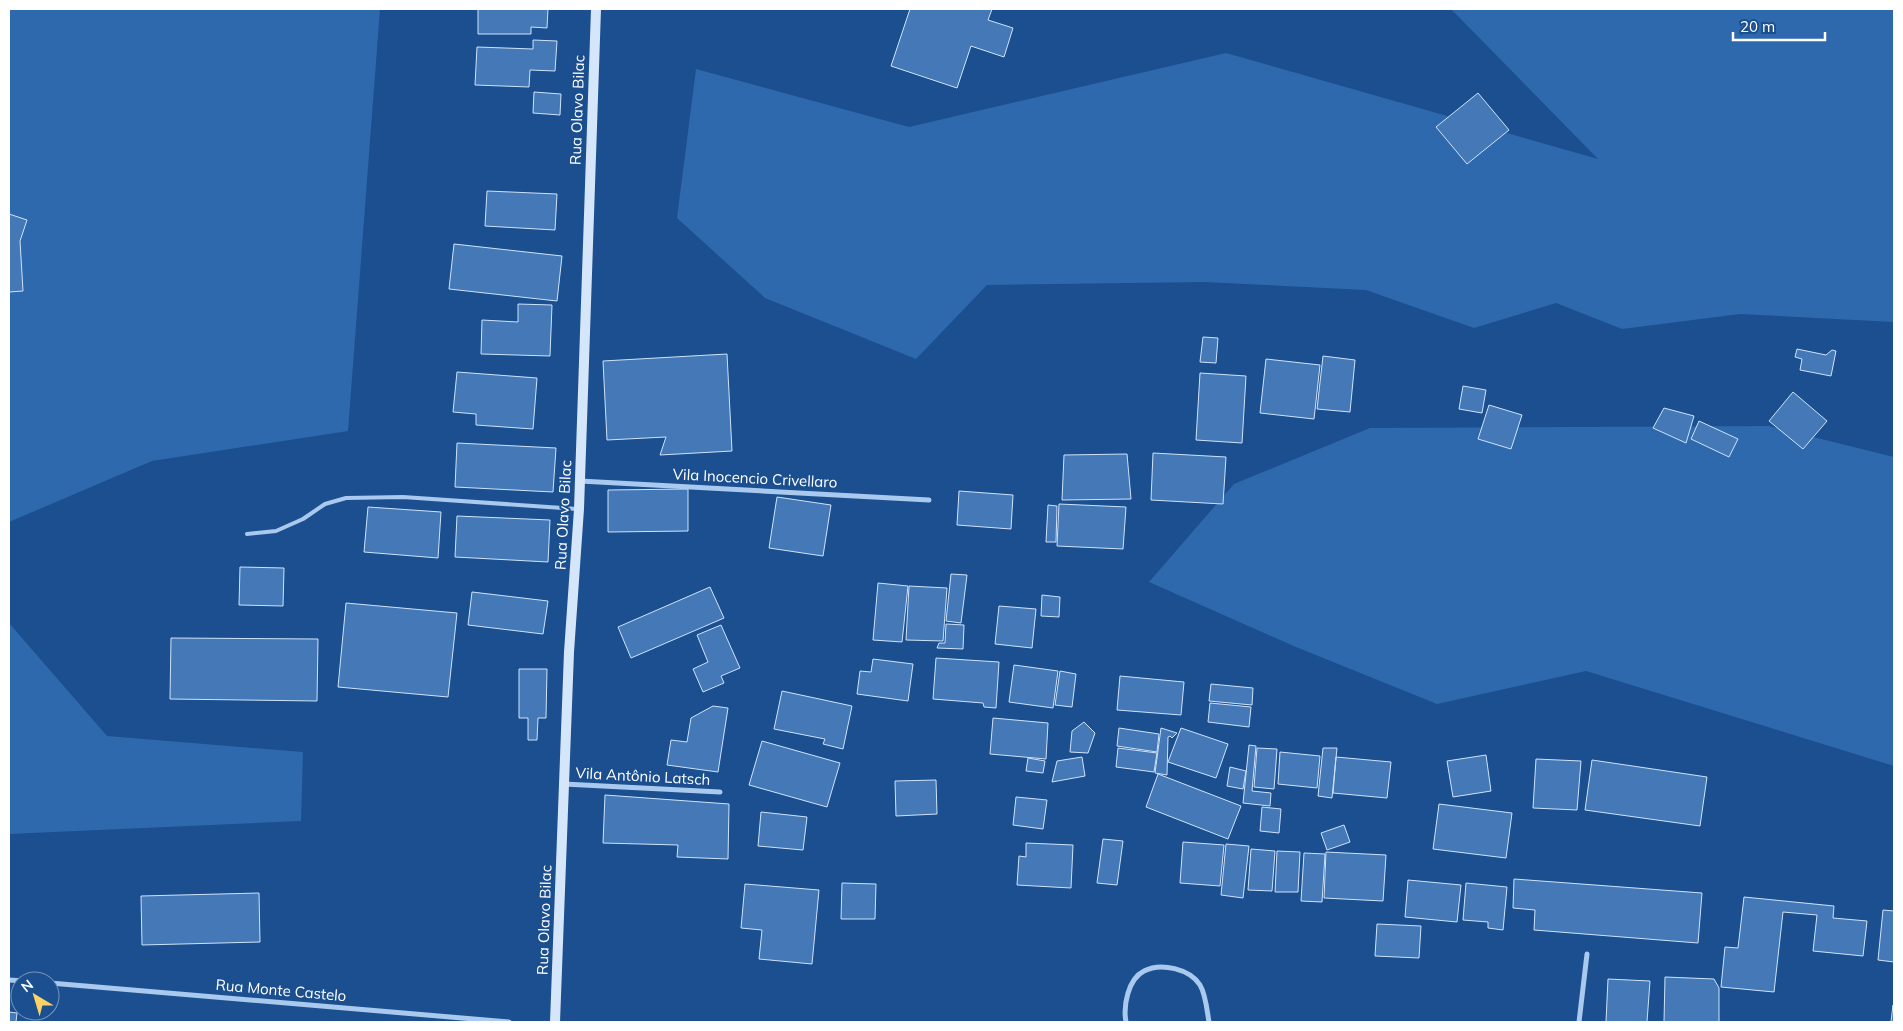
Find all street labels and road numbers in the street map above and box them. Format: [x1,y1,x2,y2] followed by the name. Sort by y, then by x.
[566,55,588,165] street label: Rua Olavo Bilac
[551,460,575,570] street label: Rua Olavo Bilac
[672,464,838,492] street label: Vila Inocencio Crivellaro
[575,763,711,789] street label: Vila Antônio Latsch
[533,865,555,975] street label: Rua Olavo Bilac
[215,975,347,1005] street label: Rua Monte Castelo

